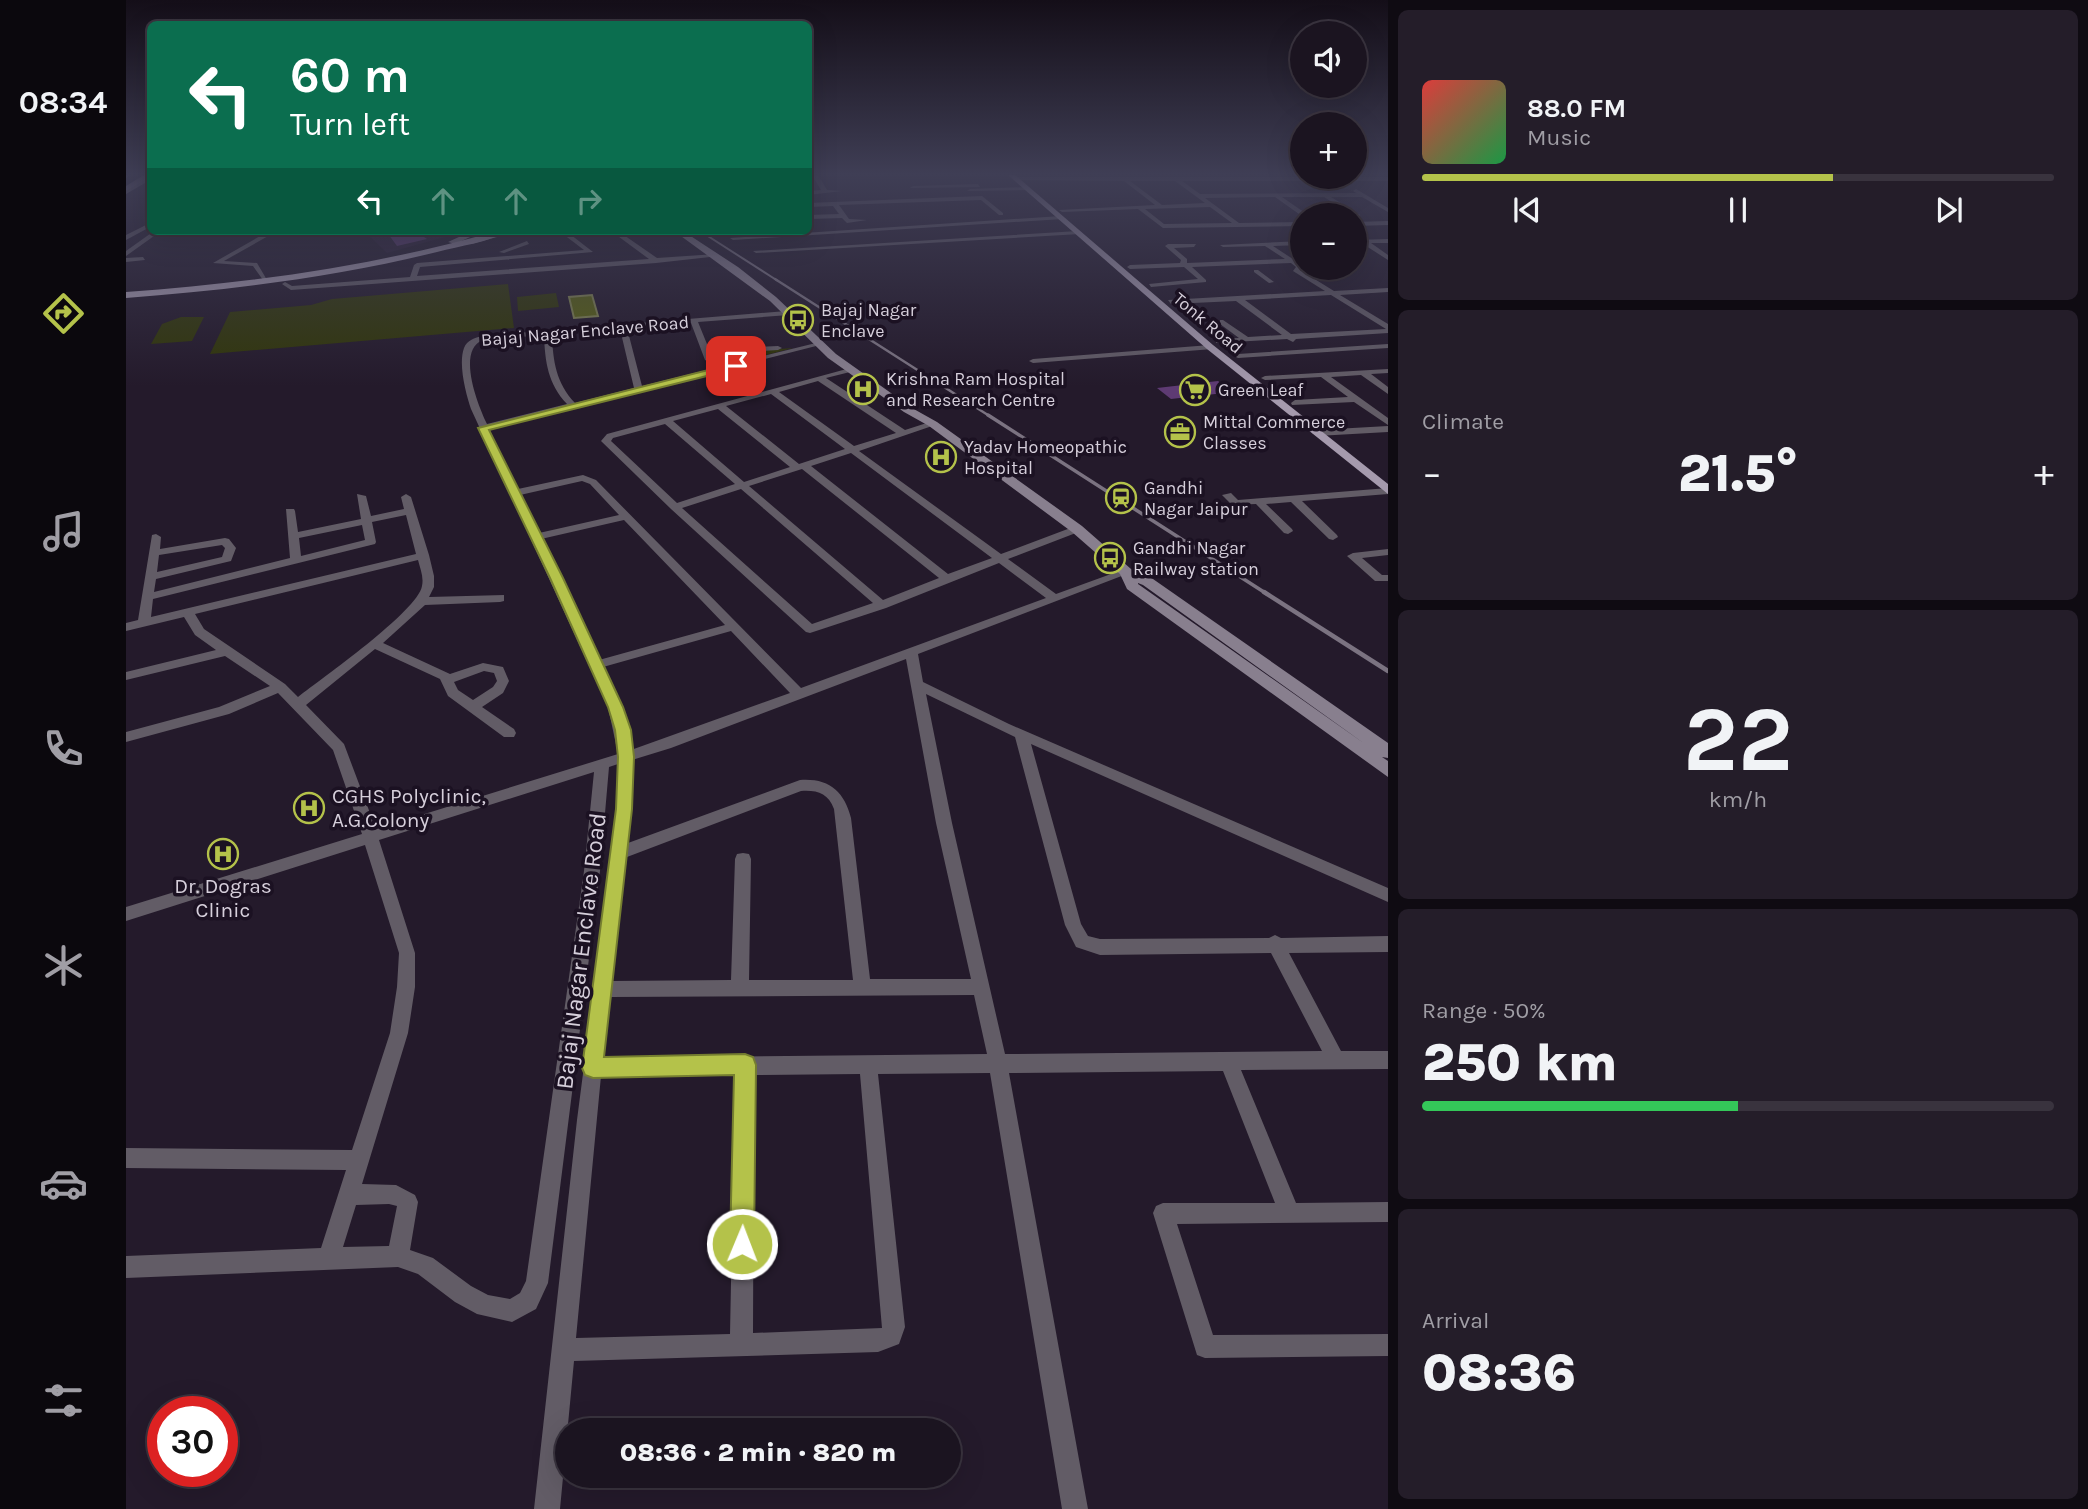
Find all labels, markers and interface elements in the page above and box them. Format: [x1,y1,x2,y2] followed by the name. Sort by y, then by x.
[1290,21,1367,280] map controls
[1290,21,1367,98] button: sound
[290,47,410,104] text: 60 m
[175,49,266,140] icon: left
[19,84,107,121] text: 08:34
[1527,93,1626,124] text: 88.0 FM
[290,106,410,143] text: Turn left
[1290,112,1367,189] button: +
[1527,124,1591,151] text: Music
[351,182,389,220] icon: left
[424,182,462,220] icon: ahead
[497,182,535,220] icon: ahead
[570,182,608,220] icon: right
[1508,191,1546,229] icon: previous
[1719,191,1757,229] icon: pause
[1930,191,1968,229] icon: next
[1290,203,1367,280] button: −
[1169,288,1247,358] street label: Tonk Road
[39,289,88,338] icon: directions
[821,299,917,342] place label: Bajaj Nagar Enclave
[781,303,815,337] bus stop icon: Bajaj Nagar Enclave
[480,311,690,351] street label: Bajaj Nagar Enclave Road
[706,336,766,396] pin
[717,347,755,385] icon: arrive
[886,368,1065,411] place label: Krishna Ram Hospital and Research Centre
[846,372,880,406] hospital icon: Krishna Ram Hospital and Research Centre
[1178,373,1212,407] supermarket icon: Green Leaf
[1218,379,1304,401] place label: Green Leaf
[1422,408,1504,435] text: Climate
[1203,411,1345,454] place label: Mittal Commerce Classes
[1163,415,1197,449] office icon: Mittal Commerce Classes
[964,436,1127,479] place label: Yadav Homeopathic Hospital
[924,440,958,474] hospital icon: Yadav Homeopathic Hospital
[1678,443,1798,504] text: 21.5°
[1422,451,1442,496] text: −
[2034,451,2054,496] text: +
[1144,477,1248,520] place label: Gandhi Nagar Jaipur
[1104,481,1138,515] station icon: Gandhi Nagar Jaipur
[39,507,88,556] icon: music
[1133,537,1259,580] place label: Gandhi Nagar Railway station
[1093,541,1127,575] bus stop icon: Gandhi Nagar Railway station
[1683,687,1793,793] text: 22
[39,724,88,773] icon: phone
[332,784,486,832] place label: CGHS Polyclinic, A.G.Colony
[1709,786,1767,813] text: km/h
[292,791,326,825] hospital icon: CGHS Polyclinic, A.G.Colony
[550,811,612,1091] street label: Bajaj Nagar Enclave Road
[206,837,240,871] hospital icon: Dr. Dogras Clinic
[174,874,272,922] place label: Dr. Dogras Clinic
[39,941,88,990] icon: climate
[1422,997,1546,1024] text: Range · 50%
[1422,1032,1618,1093] text: 250 km
[39,1159,88,1208] icon: car
[705,1207,779,1281] position arrow
[1422,1307,1489,1334] text: Arrival
[1422,1342,1576,1403] text: 08:36
[39,1376,88,1425] icon: filters
[147,1396,238,1487] speed limit sign: 30
[620,1437,896,1468] text: 08:36 · 2 min · 820 m

